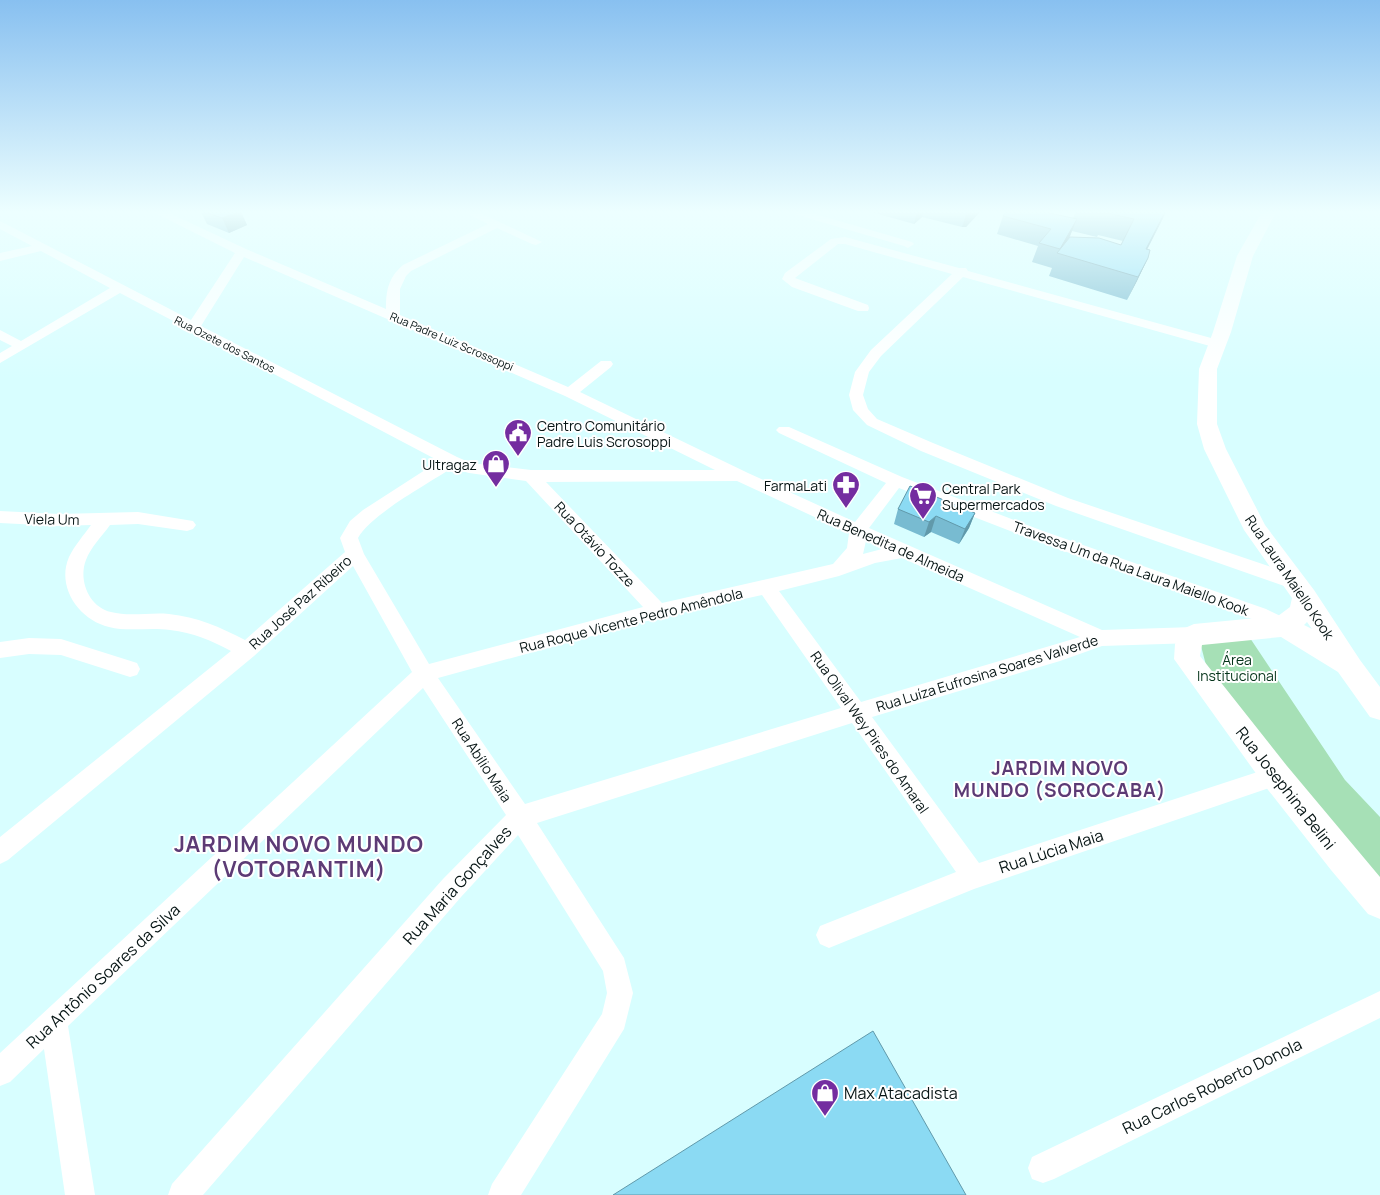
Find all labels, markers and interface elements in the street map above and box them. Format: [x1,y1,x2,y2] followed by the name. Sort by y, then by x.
[388,308,516,374] street label: Rua Padre Luiz Scrossoppi
[172,312,278,376] street label: Rua Ozete dos Santos
[537,416,671,451] place label: Centro Comunitário Padre Luis Scrosoppi
[503,418,533,457] public building icon: Centro Comunitário Padre Luis Scrosoppi
[481,449,511,488] shop icon: Ultragaz
[422,455,477,474] place label: Ultragaz
[831,470,861,509] pharmacy icon: FarmaLati
[764,476,827,495] place label: FarmaLati
[942,479,1045,514] place label: Central Park Supermercados
[908,481,938,520] supermarket icon: Central Park Supermercados
[551,497,639,591] street label: Rua Otávio Tozze
[814,504,968,586] street label: Rua Benedita de Almeida
[24,509,80,529] street label: Viela Um
[1241,511,1339,644] street label: Rua Laura Maiello Kook
[1010,516,1253,620] street label: Travessa Um da Rua Laura Maiello Kook
[245,551,355,653] street label: Rua José Paz Ribeiro
[517,583,745,657] street label: Rua Roque Vicente Pedro Amêndola
[874,630,1100,716] street label: Rua Luíza Eufrosina Soares Valverde
[807,647,933,817] street label: Rua Olival Wey Pires do Amaral
[1197,650,1277,685] park label: Área Institucional
[448,714,516,806] street label: Rua Abílio Maia
[1231,722,1341,854] street label: Rua Josephina Belini
[954,755,1166,803] district label: JARDIM NOVO MUNDO (SOROCABA)
[398,821,516,949] street label: Rua Maria Gonçalves
[996,824,1106,878] street label: Rua Lúcia Maia
[174,829,424,884] district label: JARDIM NOVO MUNDO (VOTORANTIM)
[21,899,185,1053] street label: Rua Antônio Soares da Silva
[1119,1033,1305,1139] street label: Rua Carlos Roberto Donola
[810,1078,840,1117] shop icon: Max Atacadista
[844,1082,958,1104] place label: Max Atacadista

